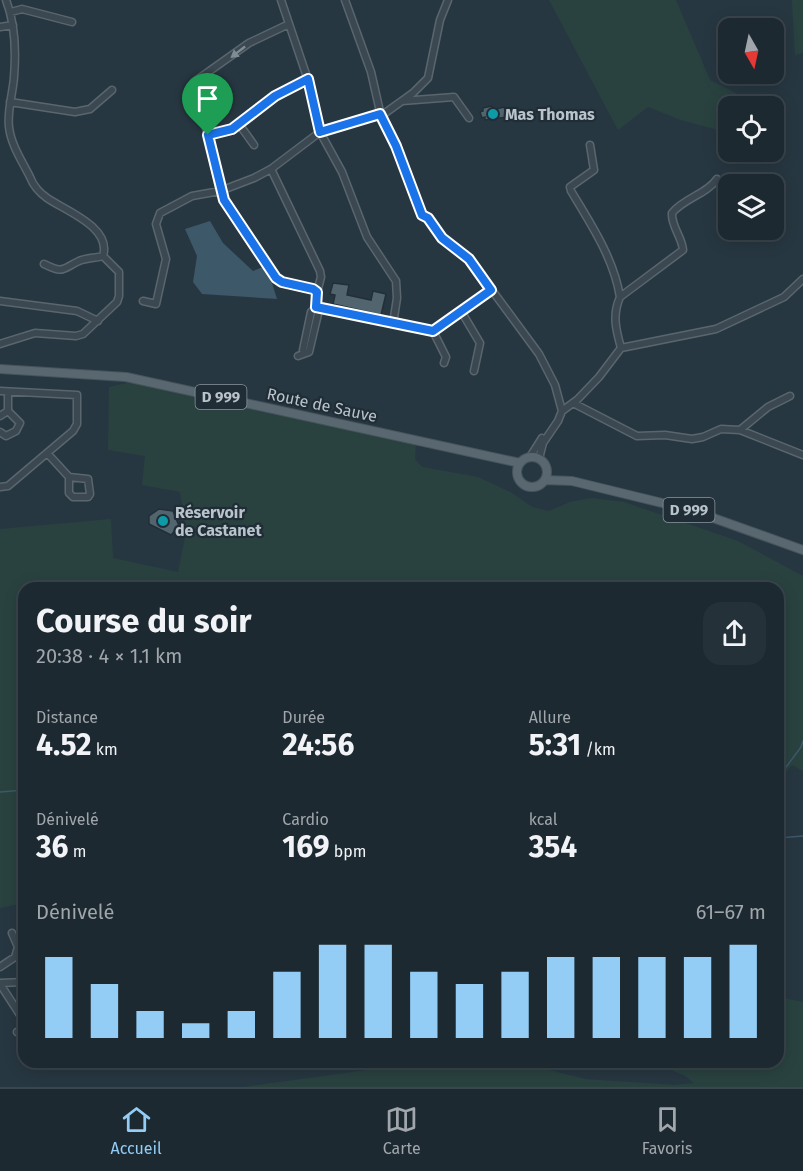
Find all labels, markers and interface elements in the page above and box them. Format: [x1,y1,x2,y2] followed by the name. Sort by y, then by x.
[718,18,784,84] north arrow
[718,18,784,240] map controls
[231,45,246,57] one-way arrow
[182,73,233,135] pin
[191,82,224,115] icon: arrive
[718,96,784,162] button: locate
[505,105,595,124] place label: Mas Thomas
[486,107,500,121] marker: Mas Thomas
[718,174,784,240] button: layers
[265,384,379,426] street label: Route de Sauve
[196,385,246,409] road number: D 999
[664,498,714,522] road number: D 999
[175,503,262,540] place label: Réservoir de Castanet
[156,514,170,528] marker: Réservoir de Castanet
[36,601,252,641] text: Course du soir
[703,602,766,665] button: share
[36,644,182,668] text: 20:38 · 4 × 1.1 km
[36,708,98,727] text: Distance
[282,708,325,727] text: Durée
[529,708,571,727] text: Allure
[36,727,92,763] text: 4.52
[282,727,354,763] text: 24:56
[529,727,581,763] text: 5:31
[92,740,118,759] text: km
[581,740,616,759] text: /km
[36,810,99,829] text: Dénivelé
[282,810,329,829] text: Cardio
[529,810,557,829] text: kcal
[36,829,69,865] text: 36
[282,829,330,865] text: 169
[529,829,577,865] text: 354
[69,842,86,861] text: m
[330,842,367,861] text: bpm
[36,900,114,924] text: Dénivelé
[696,900,766,924] text: 61–67 m
[111,1103,162,1158] tab: Accueil
[383,1103,421,1158] tab: Carte
[642,1103,692,1158] tab: Favoris

